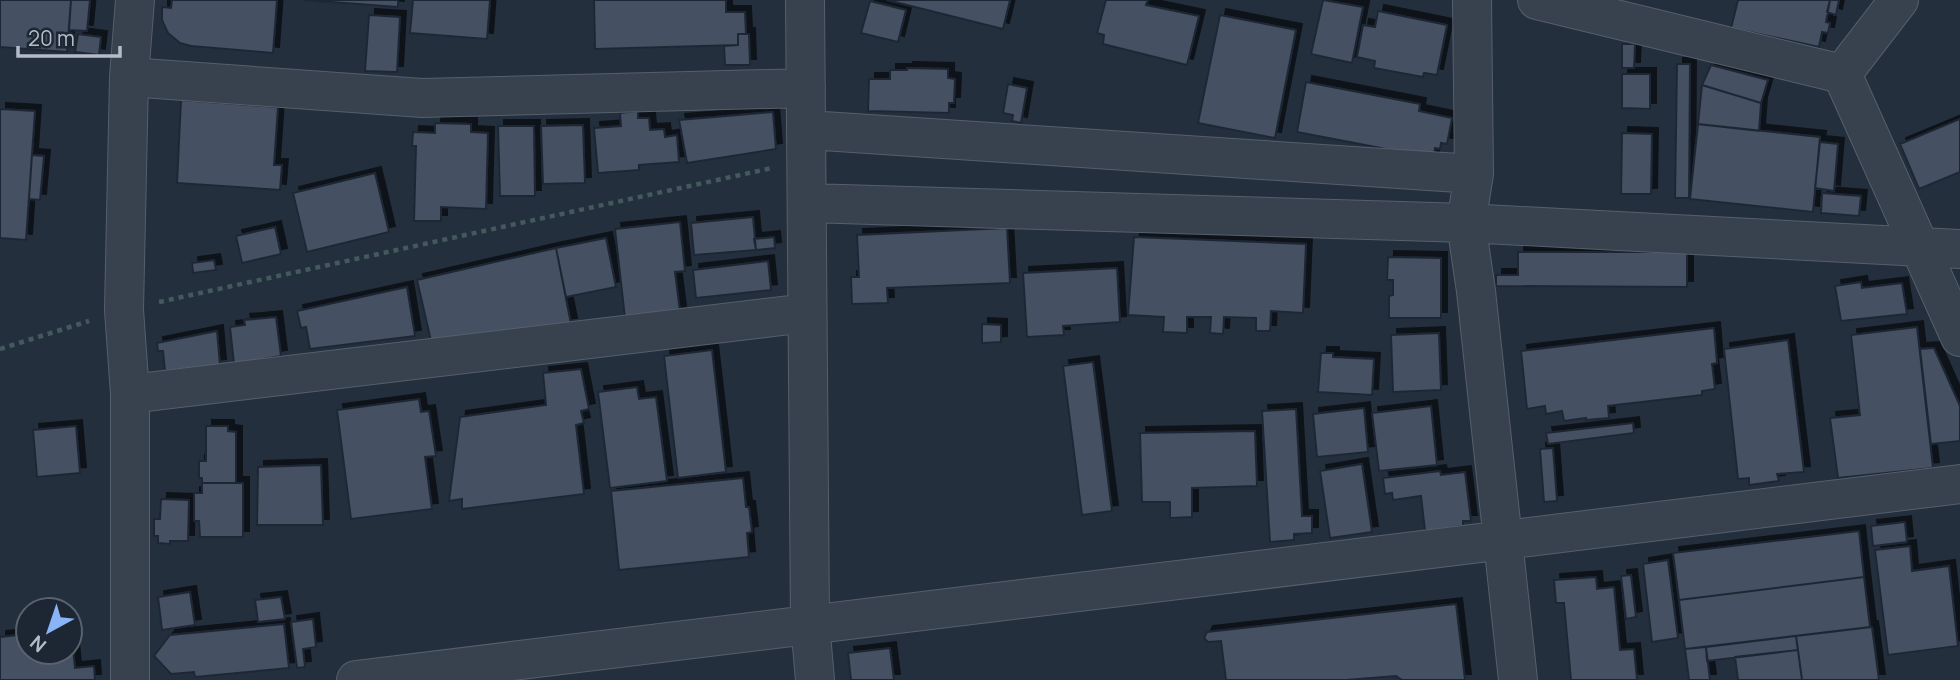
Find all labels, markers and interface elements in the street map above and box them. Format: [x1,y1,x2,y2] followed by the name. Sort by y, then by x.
[18,14,119,58] scale bar
[28,24,75,52] text: 20 m
[14,596,84,666] north arrow
[24,630,52,658] text: N

